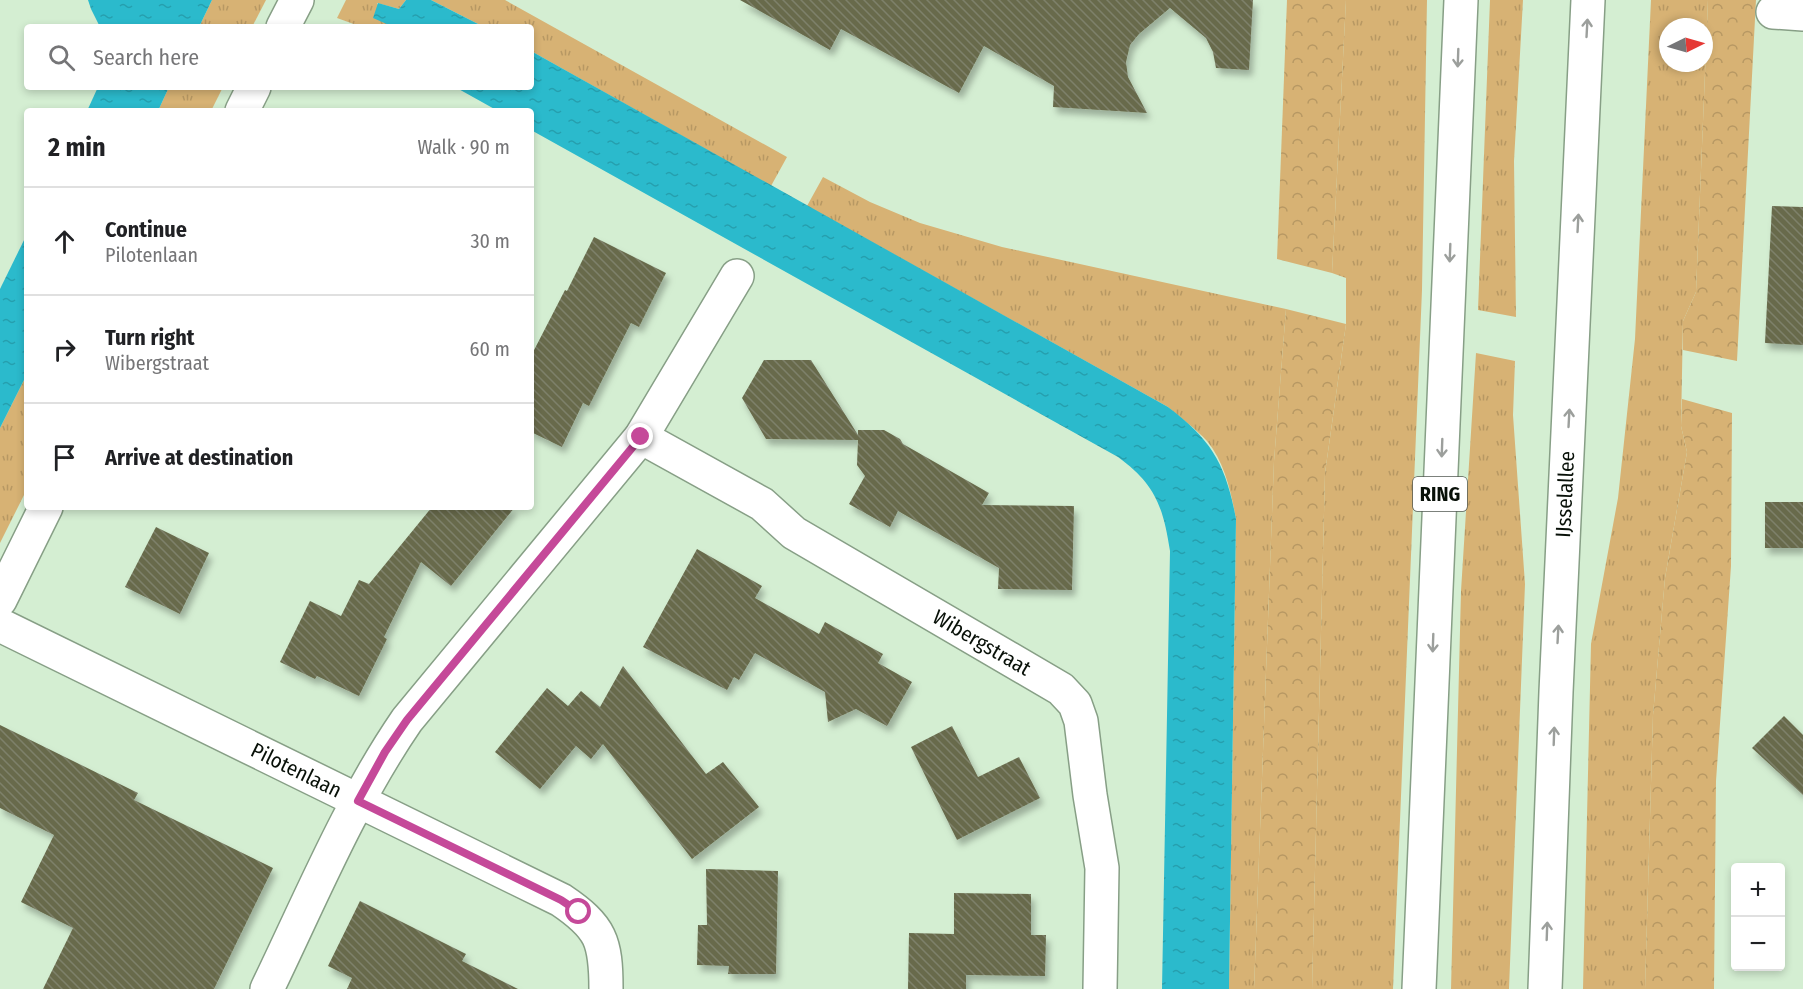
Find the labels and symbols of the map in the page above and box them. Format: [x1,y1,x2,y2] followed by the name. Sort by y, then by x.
[1659,18,1713,72] north arrow
[1582,19,1593,39] one-way arrow
[1453,48,1464,68] one-way arrow
[1572,214,1583,234] one-way arrow
[1444,243,1456,263] one-way arrow
[1563,408,1574,428] one-way arrow
[627,423,653,449] route end
[1436,438,1447,458] one-way arrow
[1550,451,1580,538] street label: IJsselallee
[1413,477,1467,511] road number: RING
[928,604,1036,682] street label: Wibergstraat
[1553,624,1564,644] one-way arrow
[1428,632,1439,652] one-way arrow
[1549,726,1560,746] one-way arrow
[247,737,346,803] street label: Pilotenlaan
[565,898,591,924] route start
[1542,921,1553,941] one-way arrow

